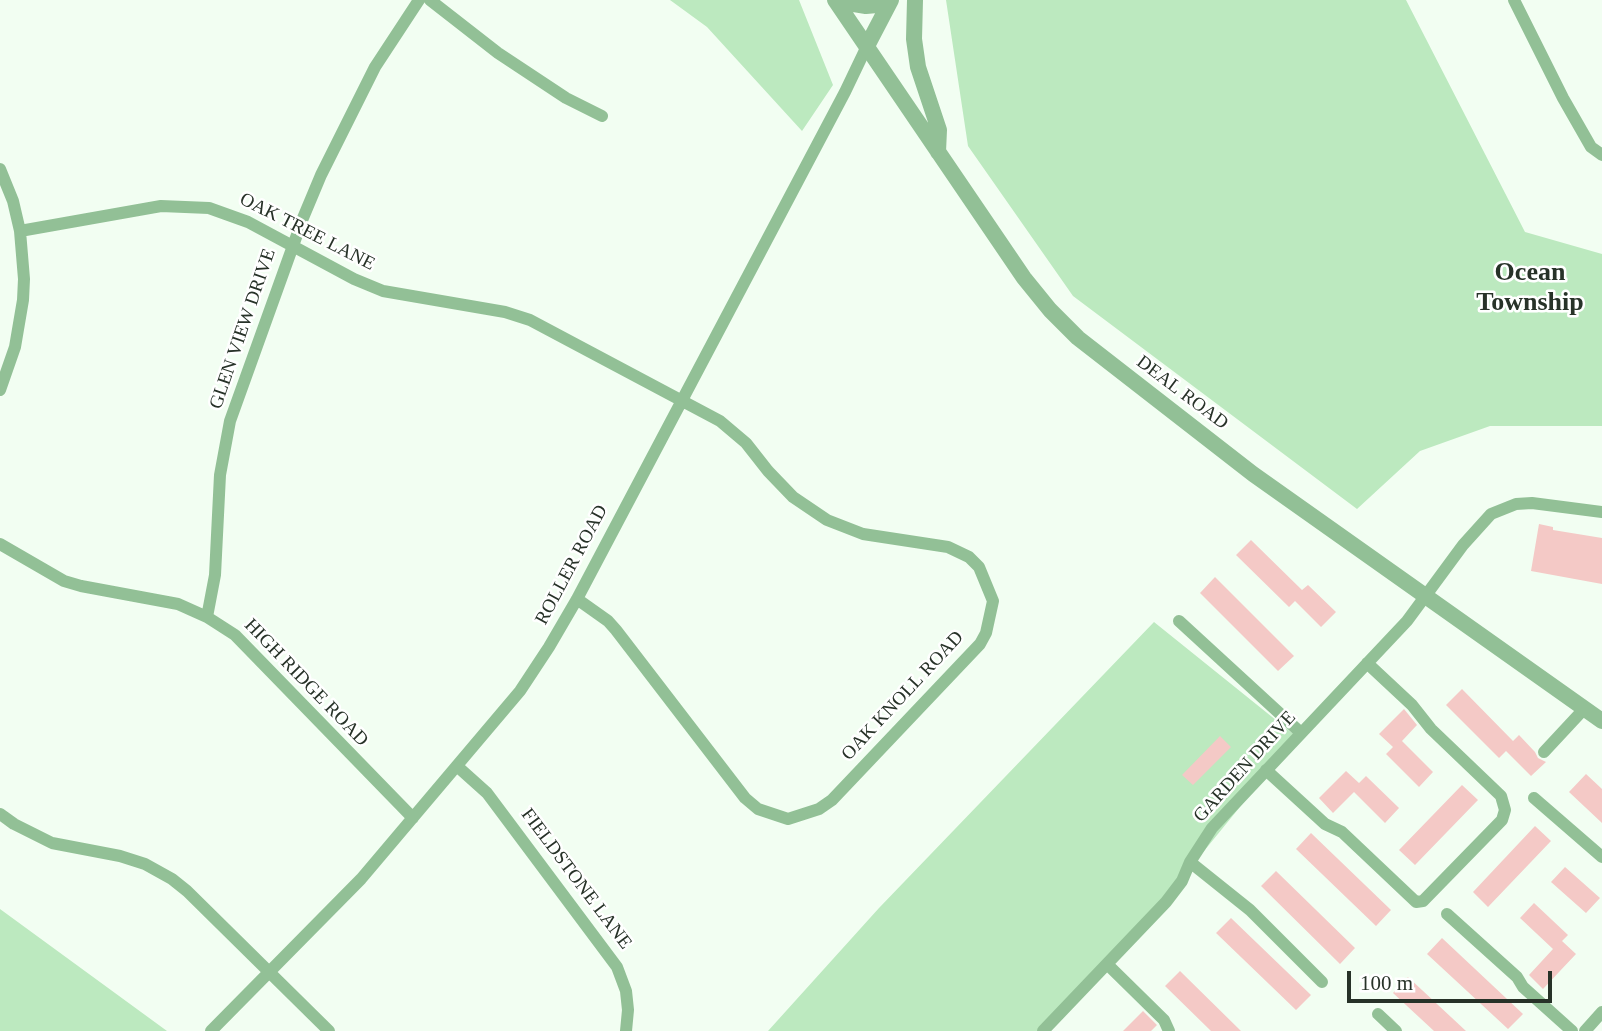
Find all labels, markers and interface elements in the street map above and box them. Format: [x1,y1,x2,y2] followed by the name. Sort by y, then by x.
[236,188,378,276] street label: OAK TREE LANE
[205,246,281,412] street label: GLEN VIEW DRIVE
[1476,257,1584,318] district label: Ocean Township
[1132,351,1232,435] street label: DEAL ROAD
[531,501,613,629] street label: ROLLER ROAD
[239,614,373,752] street label: HIGH RIDGE ROAD
[837,626,969,766] street label: OAK KNOLL ROAD
[1189,707,1301,827] street label: GARDEN DRIVE
[516,804,636,954] street label: FIELDSTONE LANE
[1350,958,1555,1002] scale bar
[1360,971,1413,995] text: 100 m

